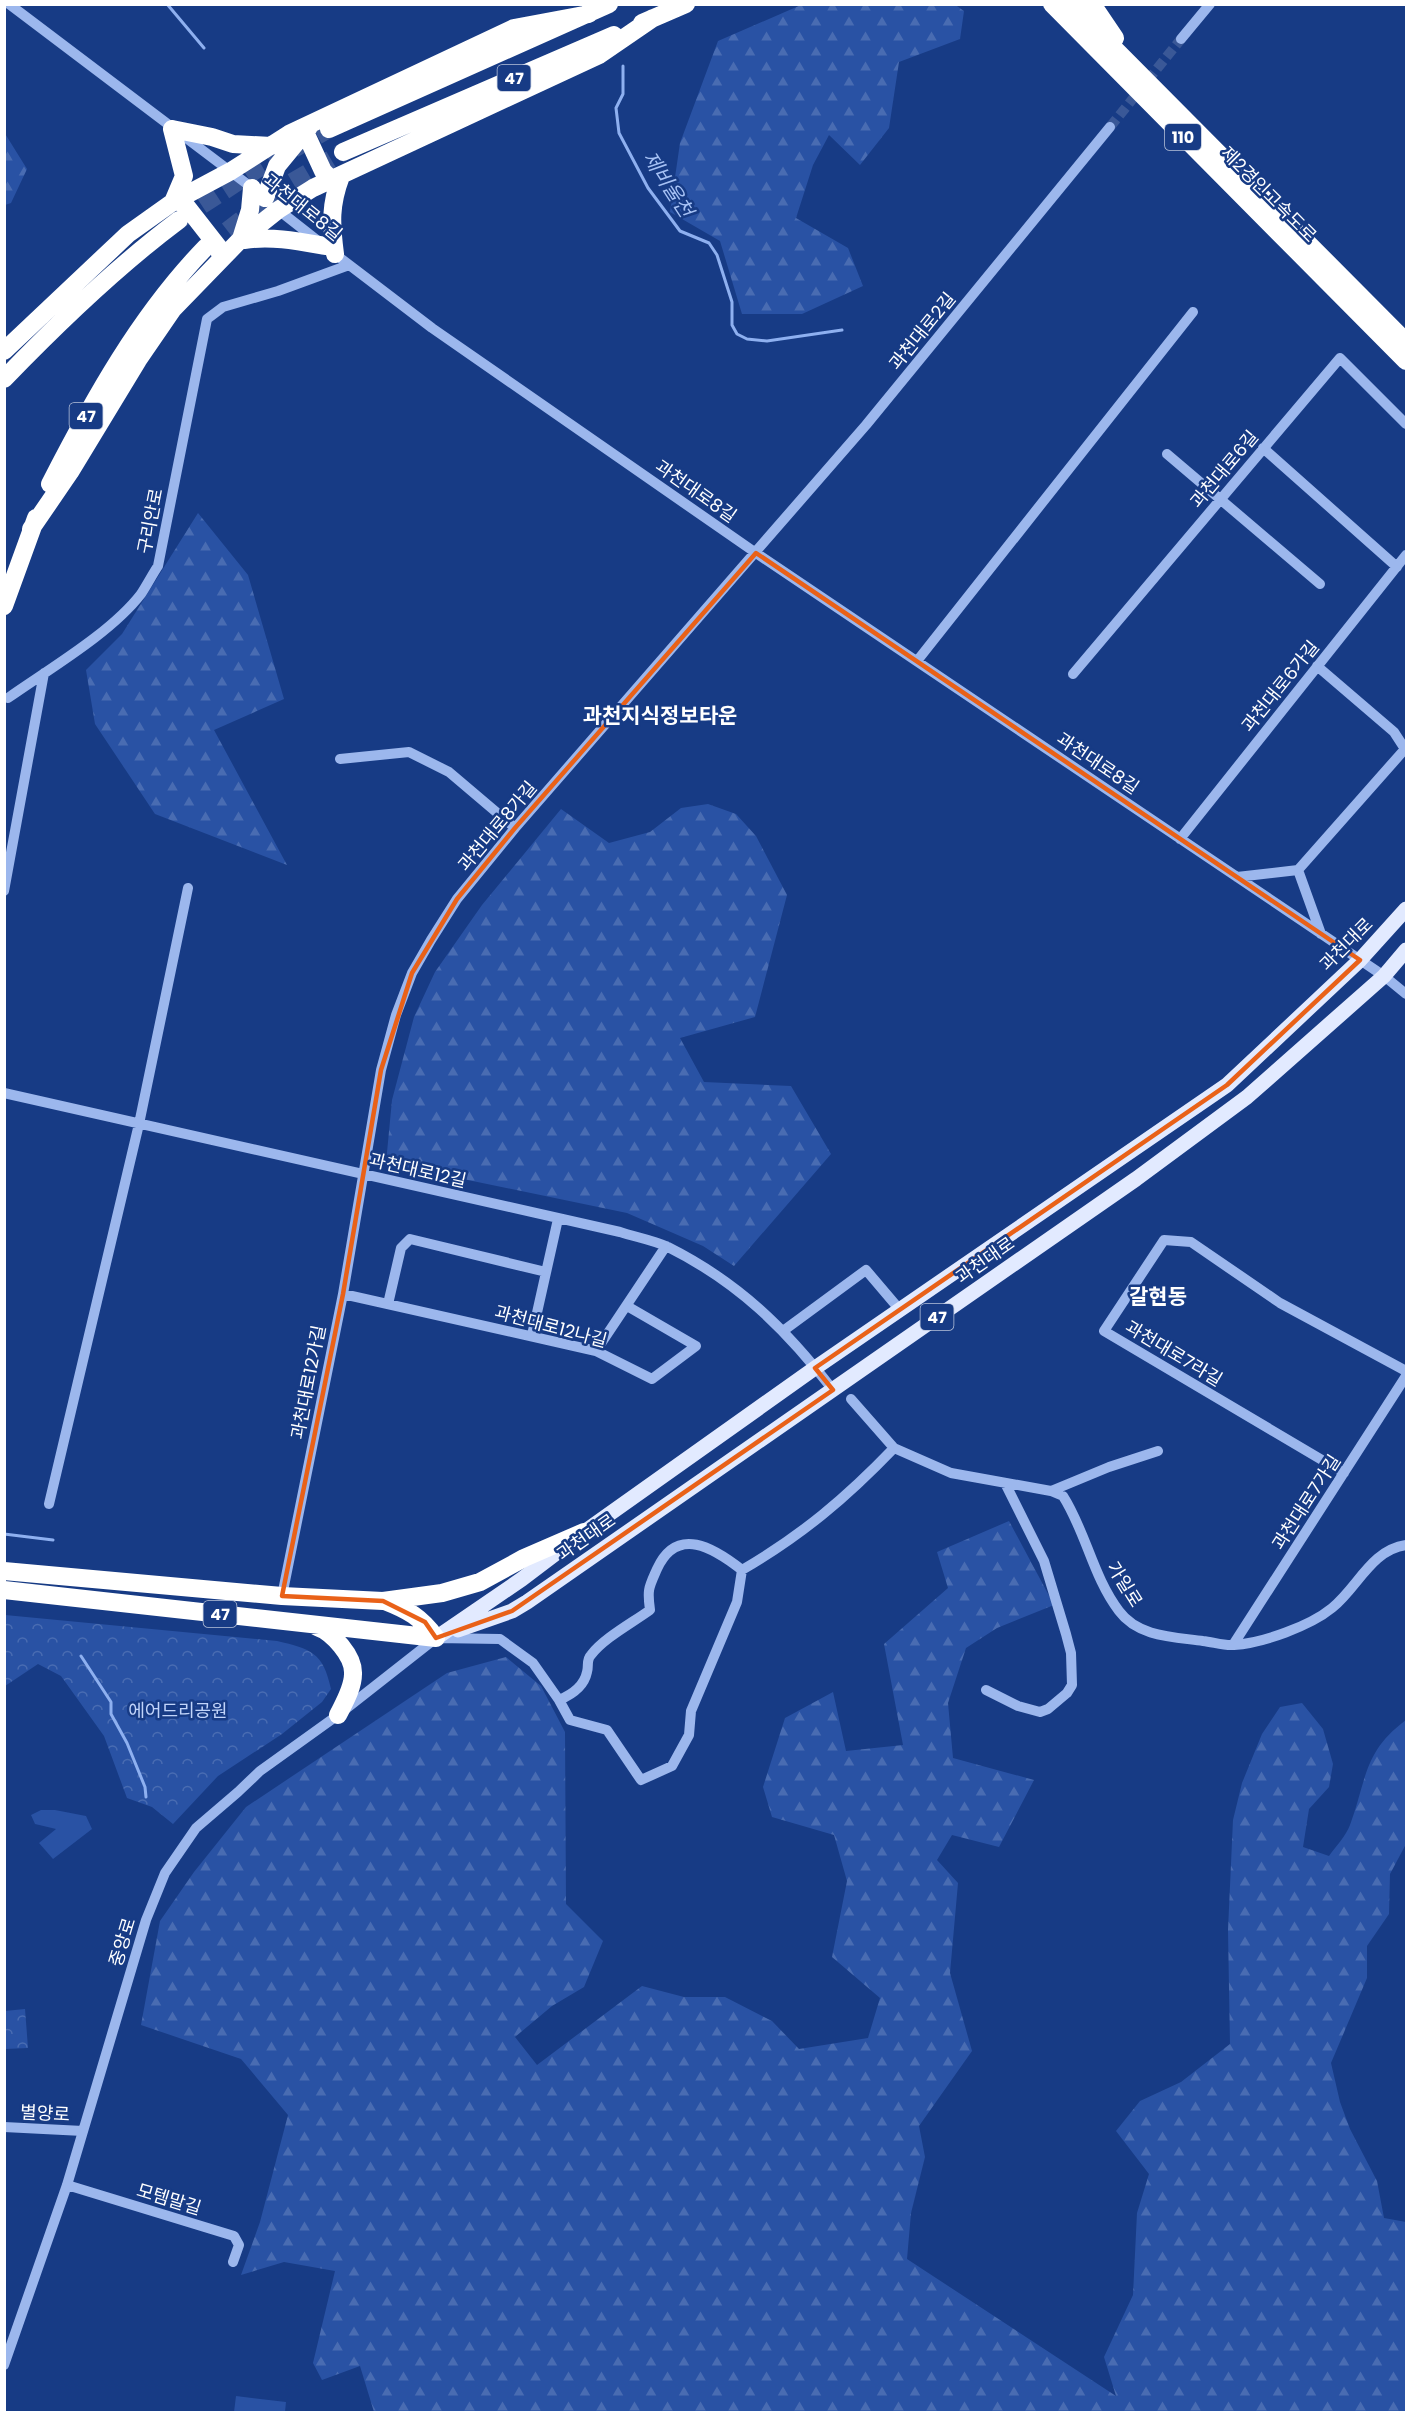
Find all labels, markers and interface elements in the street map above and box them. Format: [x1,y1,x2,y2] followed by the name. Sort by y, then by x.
[498,65,530,91] road number: 47
[1165,124,1201,150] road number: 110
[1216,141,1322,247] street label: 제2경인고속도로
[636,146,701,225] water label: 제비울천
[259,168,347,246] street label: 과천대로8길
[883,287,961,375] street label: 과천대로2길
[70,403,103,429] road number: 47
[1184,425,1264,513] street label: 과천대로6길
[650,454,742,528] street label: 과천대로8길
[131,486,169,556] street label: 구리안로
[1235,635,1325,737] street label: 과천대로6가길
[583,701,737,730] district label: 과천지식정보타운
[1052,726,1144,800] street label: 과천대로8길
[452,776,542,876] street label: 과천대로8가길
[1314,912,1378,976] street label: 과천대로
[367,1147,469,1193] street label: 과천대로12길
[951,1231,1019,1289] street label: 과천대로
[1129,1282,1187,1311] district label: 갈현동
[492,1299,610,1353] street label: 과천대로12나길
[920,1304,954,1330] road number: 47
[1121,1314,1227,1392] street label: 과천대로7라길
[285,1323,331,1441] street label: 과천대로12가길
[1266,1449,1346,1555] street label: 과천대로7가길
[552,1508,620,1566] street label: 과천대로
[1101,1556,1149,1612] street label: 가일로
[204,1601,236,1627] road number: 47
[128,1698,228,1723] park label: 에어드리공원
[103,1915,141,1969] street label: 중앙로
[20,2099,70,2127] street label: 별양로
[134,2177,204,2221] street label: 모템말길

